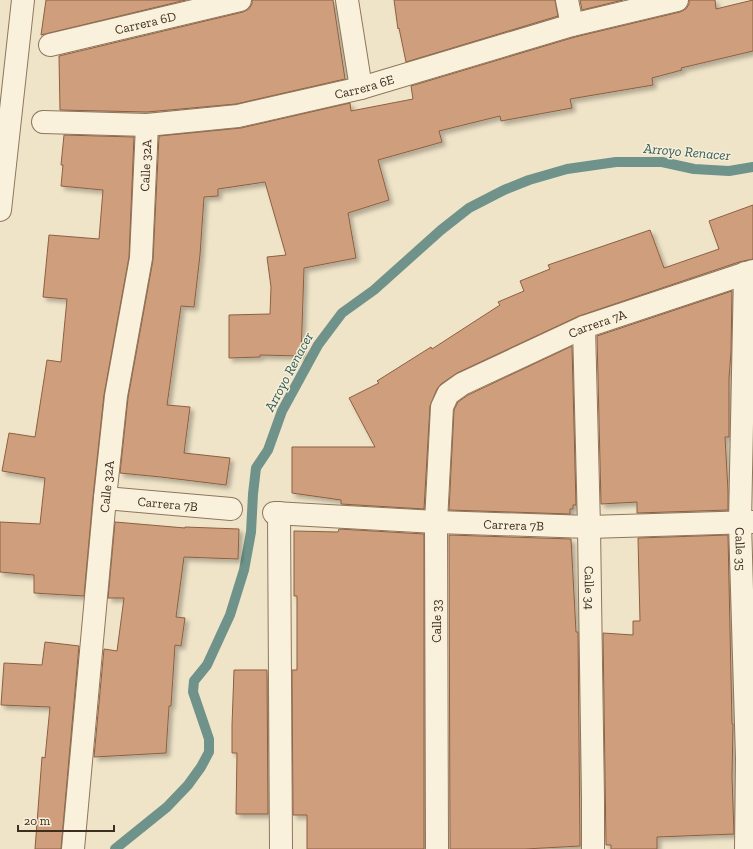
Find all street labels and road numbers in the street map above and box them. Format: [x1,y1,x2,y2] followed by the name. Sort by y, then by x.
[113,8,178,37] street label: Carrera 6D
[333,71,396,101] street label: Carrera 6E
[137,138,154,192] street label: Calle 32A
[566,306,629,341] street label: Carrera 7A
[96,459,117,513] street label: Calle 32A
[137,493,199,514] street label: Carrera 7B
[483,516,544,533] street label: Carrera 7B
[733,527,749,571] street label: Calle 35
[582,566,598,610] street label: Calle 34
[429,599,444,643] street label: Calle 33

